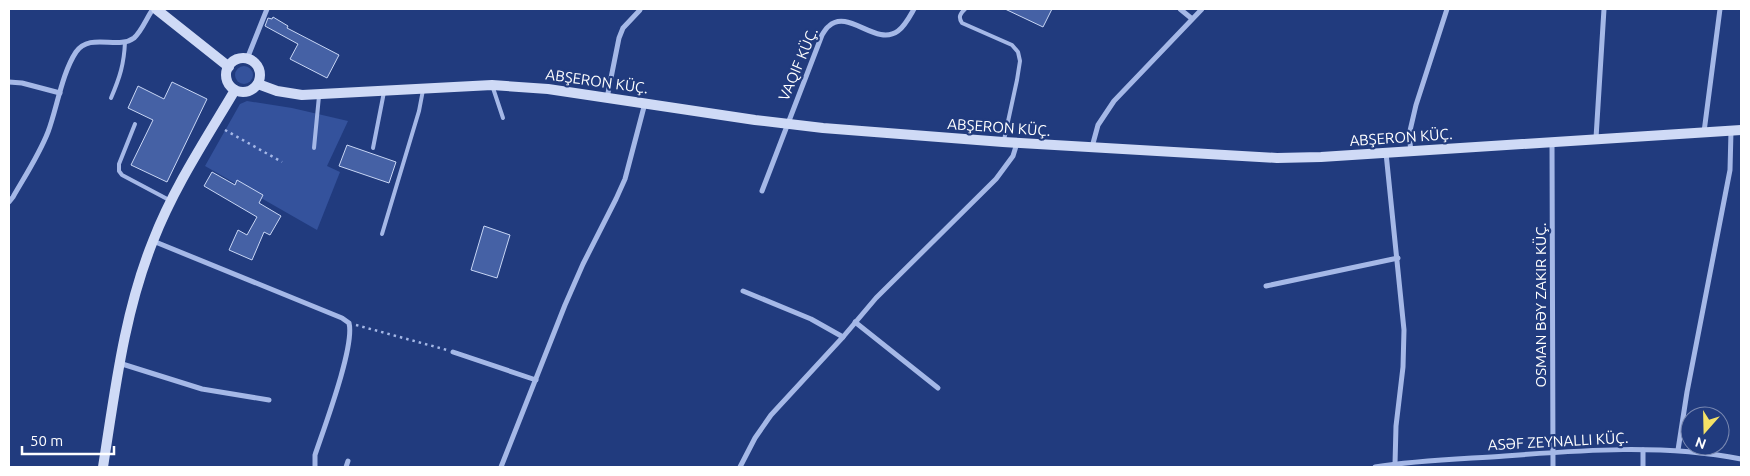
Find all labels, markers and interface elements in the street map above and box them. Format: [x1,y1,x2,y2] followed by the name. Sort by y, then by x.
[775,25,821,103] street label: VAQIF KÜÇ.
[545,65,649,97] street label: ABŞERON KÜÇ.
[947,115,1051,139] street label: ABŞERON KÜÇ.
[1349,125,1453,149] street label: ABŞERON KÜÇ.
[1532,223,1549,387] street label: OSMAN BƏY ZAKIR KÜÇ.
[1680,406,1730,456] north arrow
[22,424,115,456] scale bar
[1487,429,1629,453] street label: ASƏF ZEYNALLI KÜÇ.
[30,432,63,449] text: 50 m
[1693,434,1708,453] text: N

